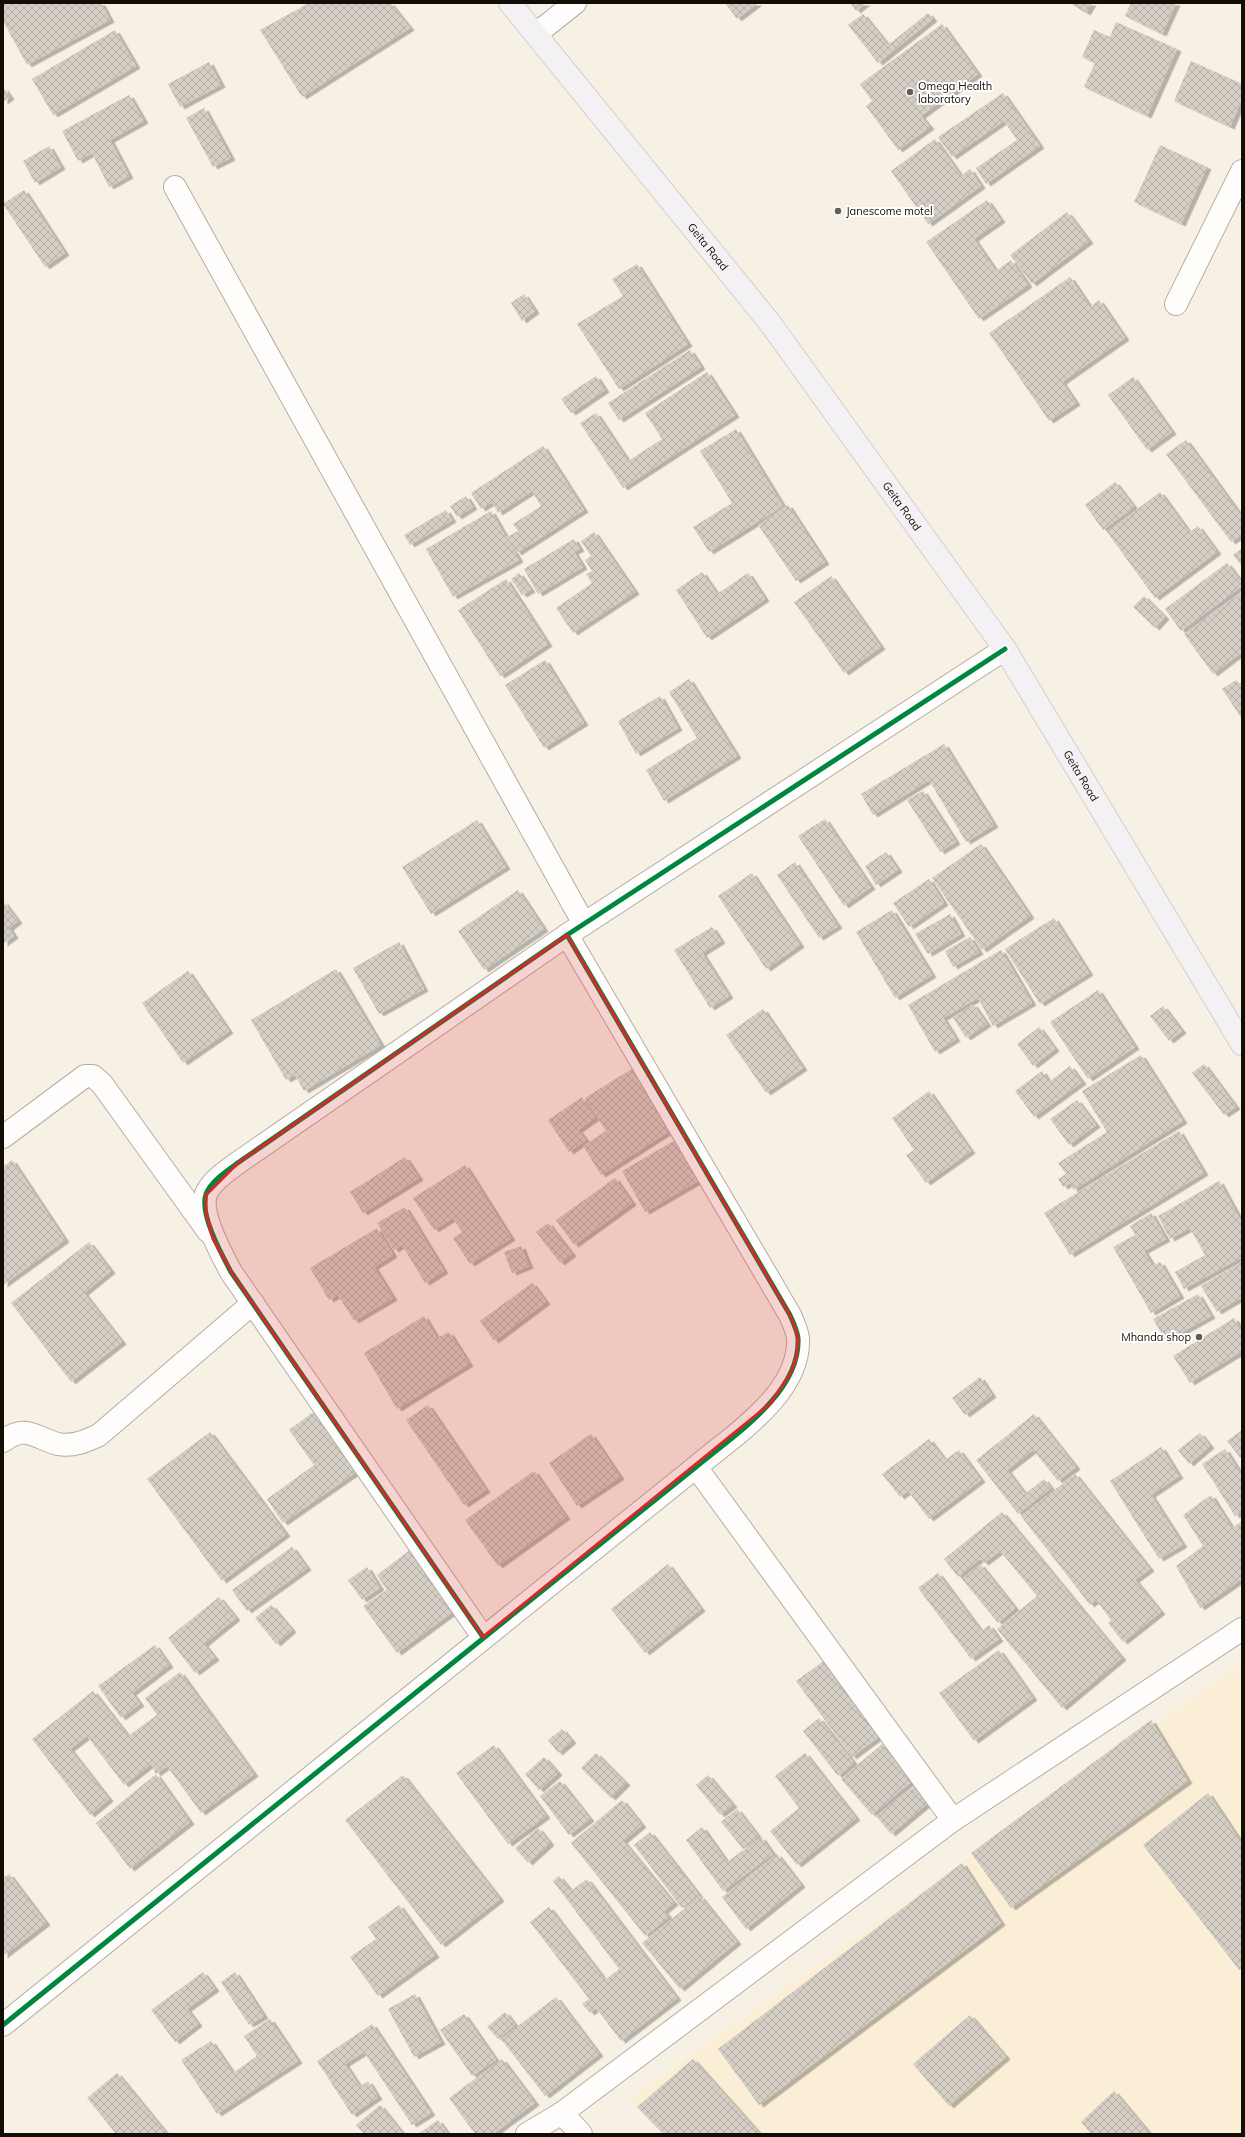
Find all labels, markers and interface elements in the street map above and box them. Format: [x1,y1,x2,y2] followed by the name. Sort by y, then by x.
[918,79,992,106] place label: Omega Health laboratory
[905,87,915,97] marker: Omega Health laboratory
[846,204,933,218] place label: Janescome motel
[833,206,843,216] marker: Janescome motel
[685,220,731,273] street label: Geita Road
[880,479,924,533] street label: Geita Road
[1060,748,1102,804] street label: Geita Road
[1121,1330,1191,1344] place label: Mhanda shop
[1194,1332,1204,1342] marker: Mhanda shop

